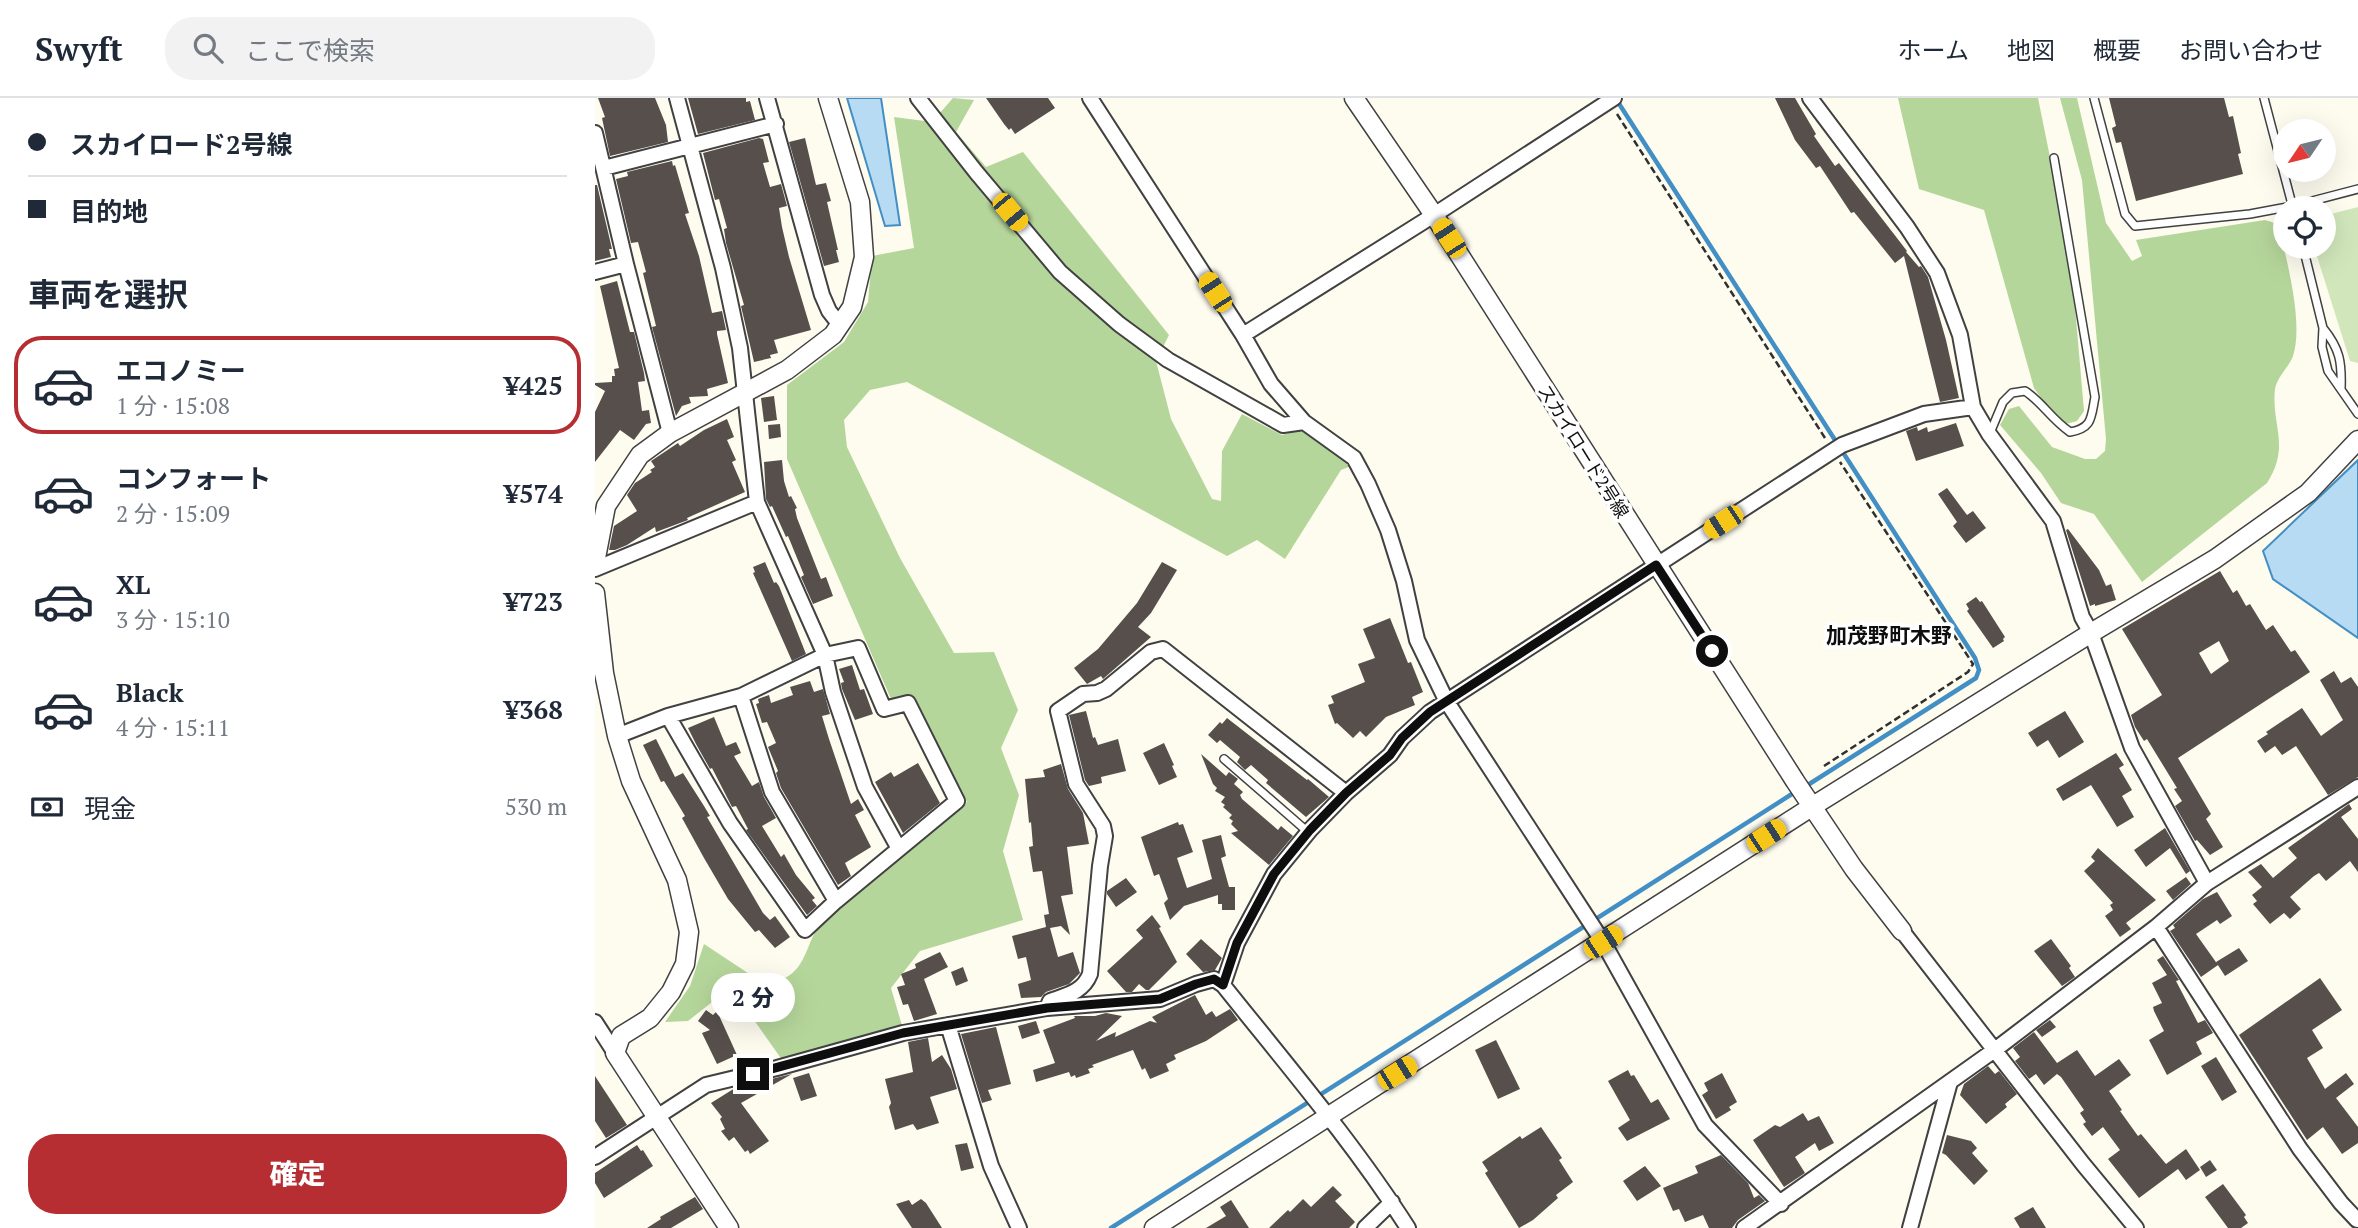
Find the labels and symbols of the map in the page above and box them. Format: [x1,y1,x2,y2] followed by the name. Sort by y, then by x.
[2273,119,2336,182] north arrow
[989,189,1032,235] car
[1429,215,1470,261] car
[1195,269,1236,315] car
[1533,380,1635,522] street label: スカイロード2号線
[1700,502,1747,542] car
[1826,621,1952,649] district label: 加茂野町木野
[1696,635,1728,667] route start
[1743,816,1790,856] car
[1580,922,1627,962] car
[711,972,795,1021] callout: 2 分
[1374,1053,1421,1093] car
[737,1058,769,1090] route end

